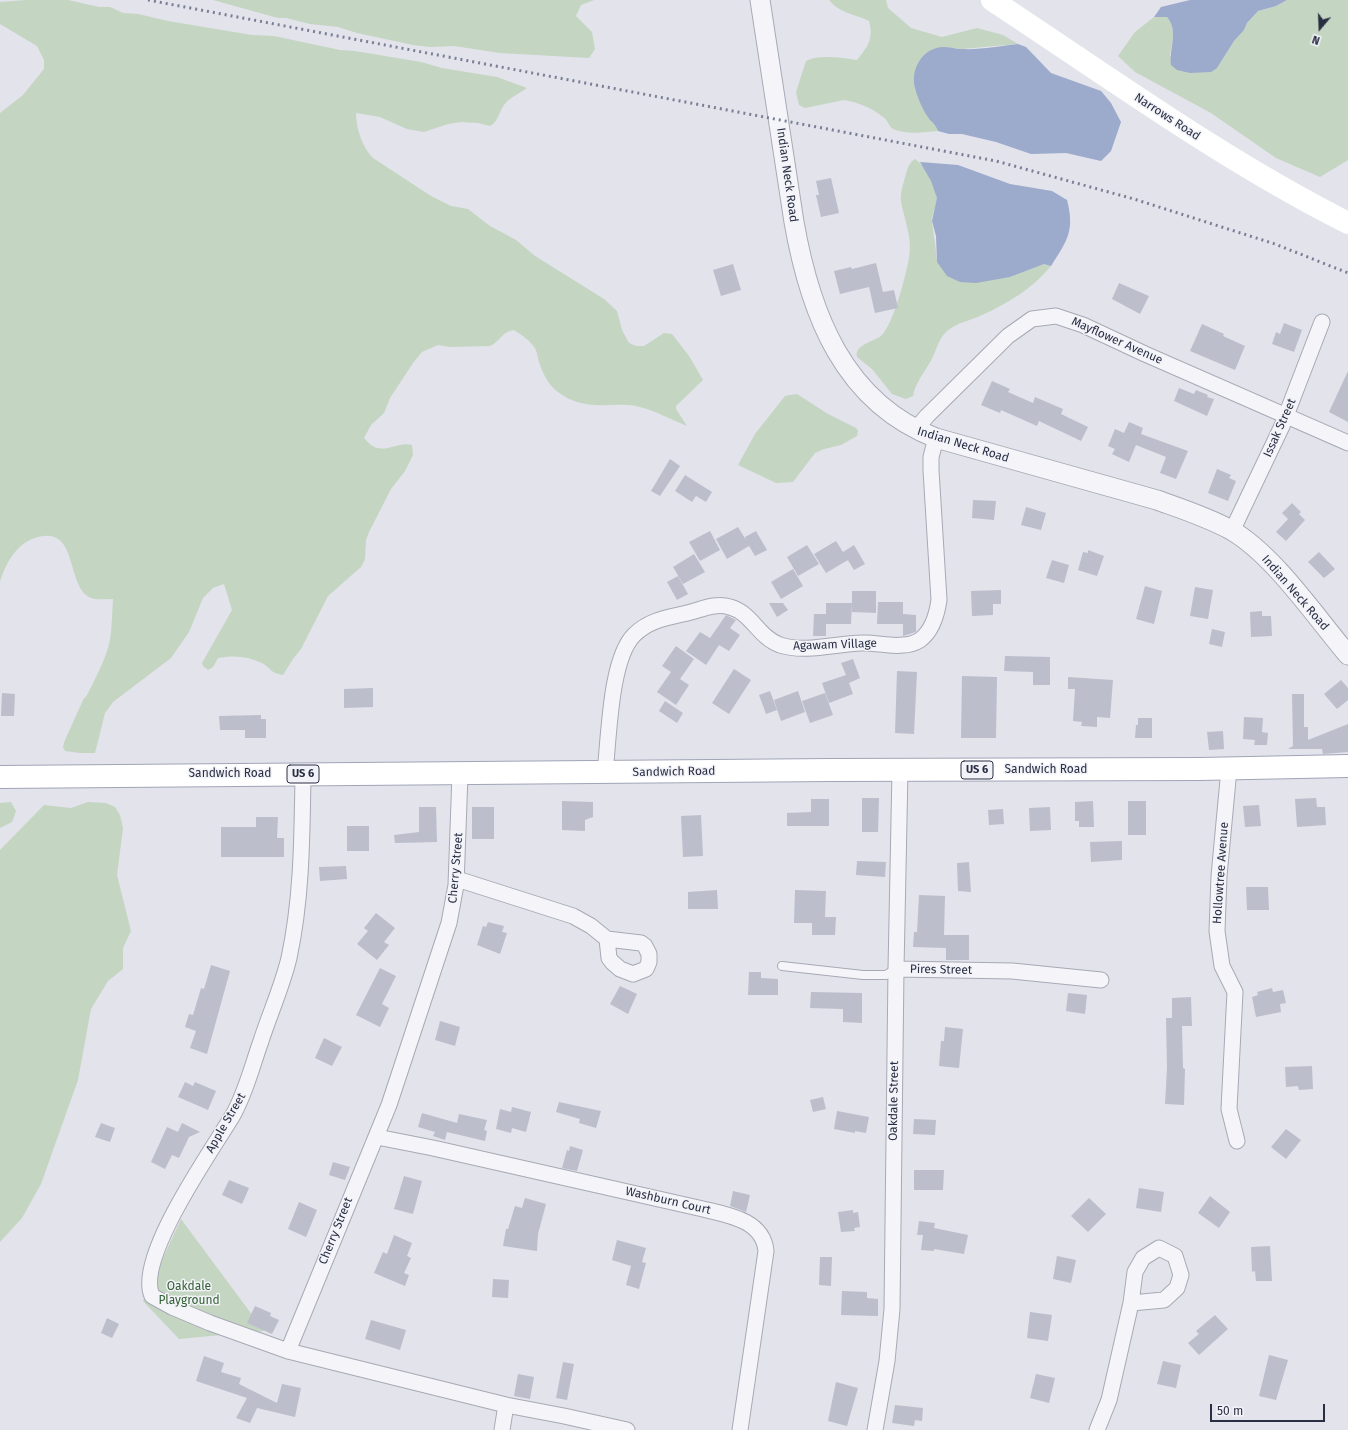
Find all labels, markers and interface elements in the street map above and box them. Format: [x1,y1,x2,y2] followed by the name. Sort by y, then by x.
[1300,8,1340,48] north arrow
[1310,32,1322,47] text: N
[1131,90,1203,144] street label: Narrows Road
[773,127,801,223] street label: Indian Neck Road
[1069,314,1165,368] street label: Mayflower Avenue
[1261,396,1299,460] street label: Issak Street
[915,424,1011,466] street label: Indian Neck Road
[1258,552,1332,634] street label: Indian Neck Road
[793,636,877,654] street label: Agawam Village
[961,761,993,779] road number: US 6
[1005,763,1087,777] street label: Sandwich Road
[632,764,716,780] street label: Sandwich Road
[287,765,319,783] road number: US 6
[189,767,271,781] street label: Sandwich Road
[1210,821,1232,925] street label: Hollowtree Avenue
[446,832,466,904] street label: Cherry Street
[910,962,972,978] street label: Pires Street
[886,1061,902,1141] street label: Oakdale Street
[203,1090,249,1156] street label: Apple Street
[624,1184,712,1218] street label: Washburn Court
[316,1195,356,1267] street label: Cherry Street
[158,1280,220,1308] park label: Oakdale Playground
[1212,1396,1327,1422] scale bar
[1217,1404,1243,1418] text: 50 m

